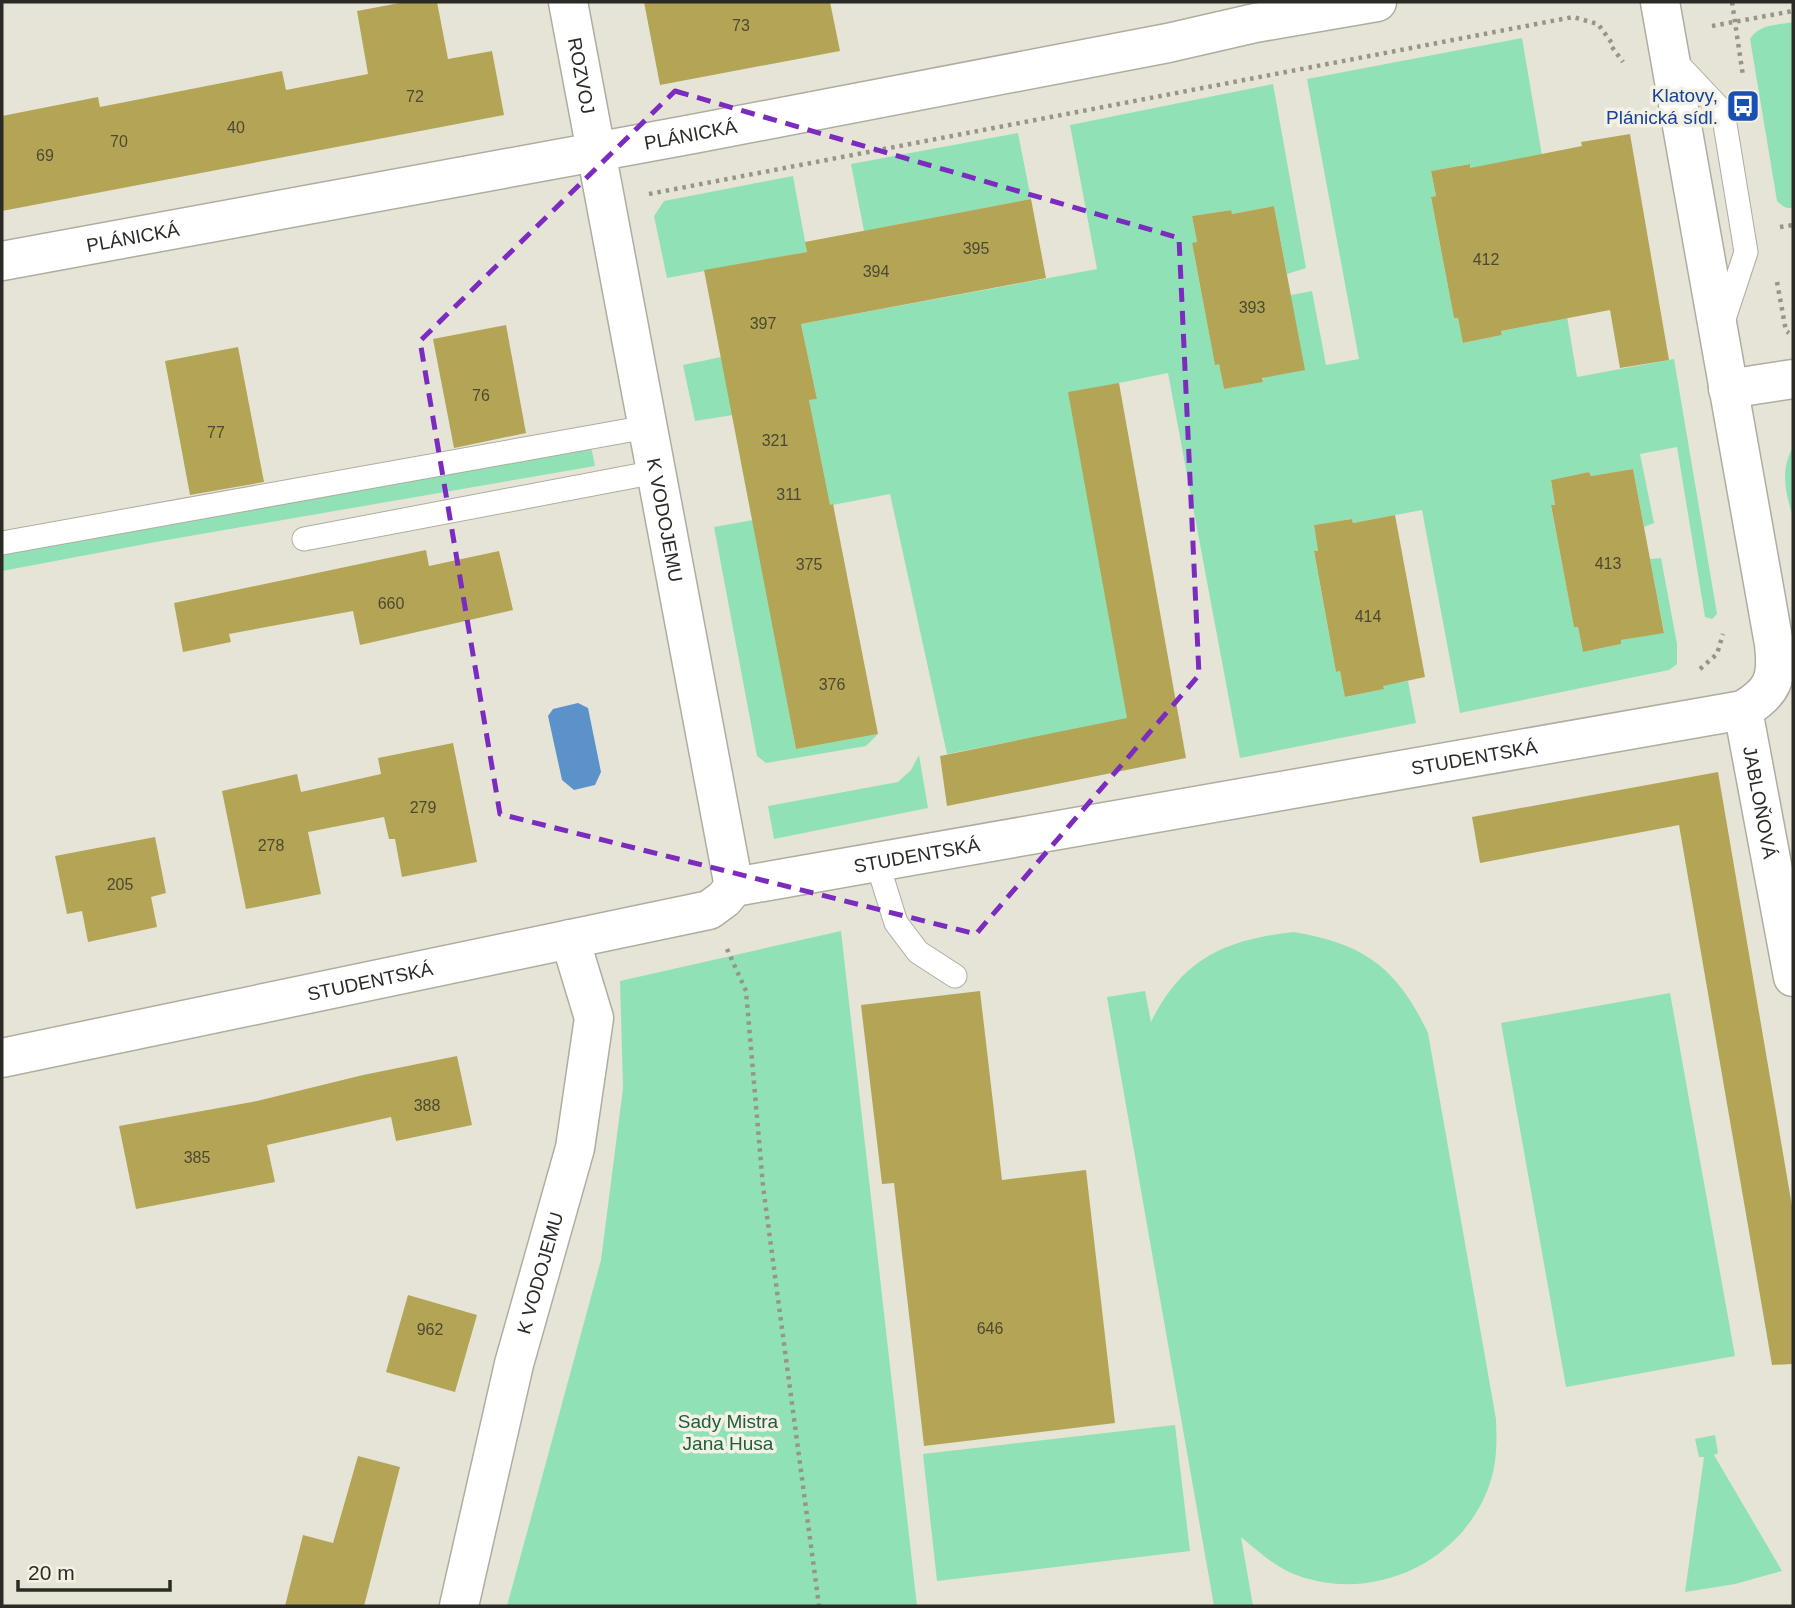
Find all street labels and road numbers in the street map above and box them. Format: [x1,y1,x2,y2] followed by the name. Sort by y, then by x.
[564,36,599,116] street label: ROZVOJ
[642,116,739,154] street label: PLÁNICKÁ
[85,219,181,256] street label: PLÁNICKÁ
[643,456,687,584] street label: K VODOJEMU
[1409,736,1539,779] street label: STUDENTSKÁ
[1739,744,1781,861] street label: JABLOŇOVÁ
[852,834,982,877] street label: STUDENTSKÁ
[305,958,435,1005] street label: STUDENTSKÁ
[513,1210,567,1336] street label: K VODOJEMU

